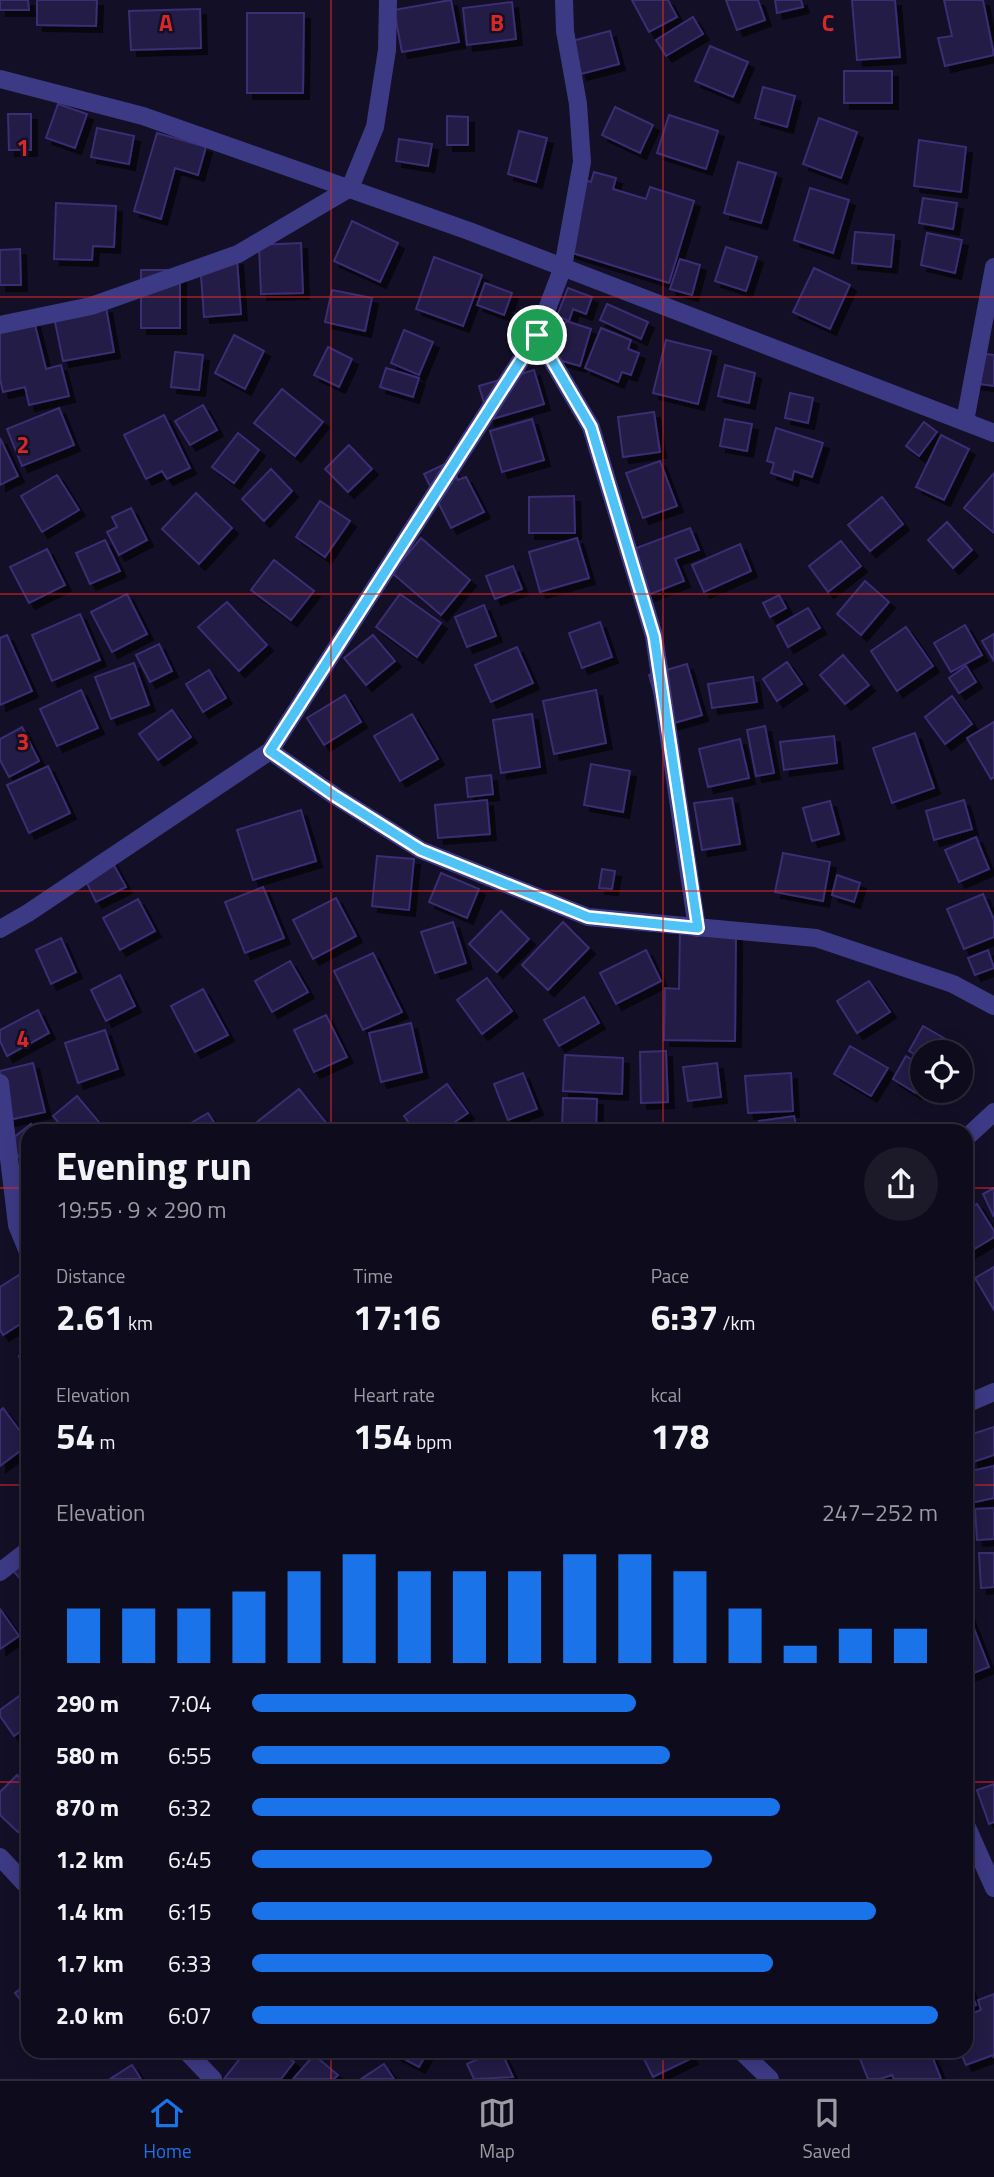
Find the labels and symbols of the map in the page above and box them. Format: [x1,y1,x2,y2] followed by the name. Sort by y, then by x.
[159,5,173,40] text: A
[490,5,504,40] text: B
[822,5,834,40] text: C
[17,130,29,165] text: 1
[507,305,567,365] pin
[17,427,29,462] text: 2
[17,724,29,759] text: 3
[17,1021,29,1056] text: 4

